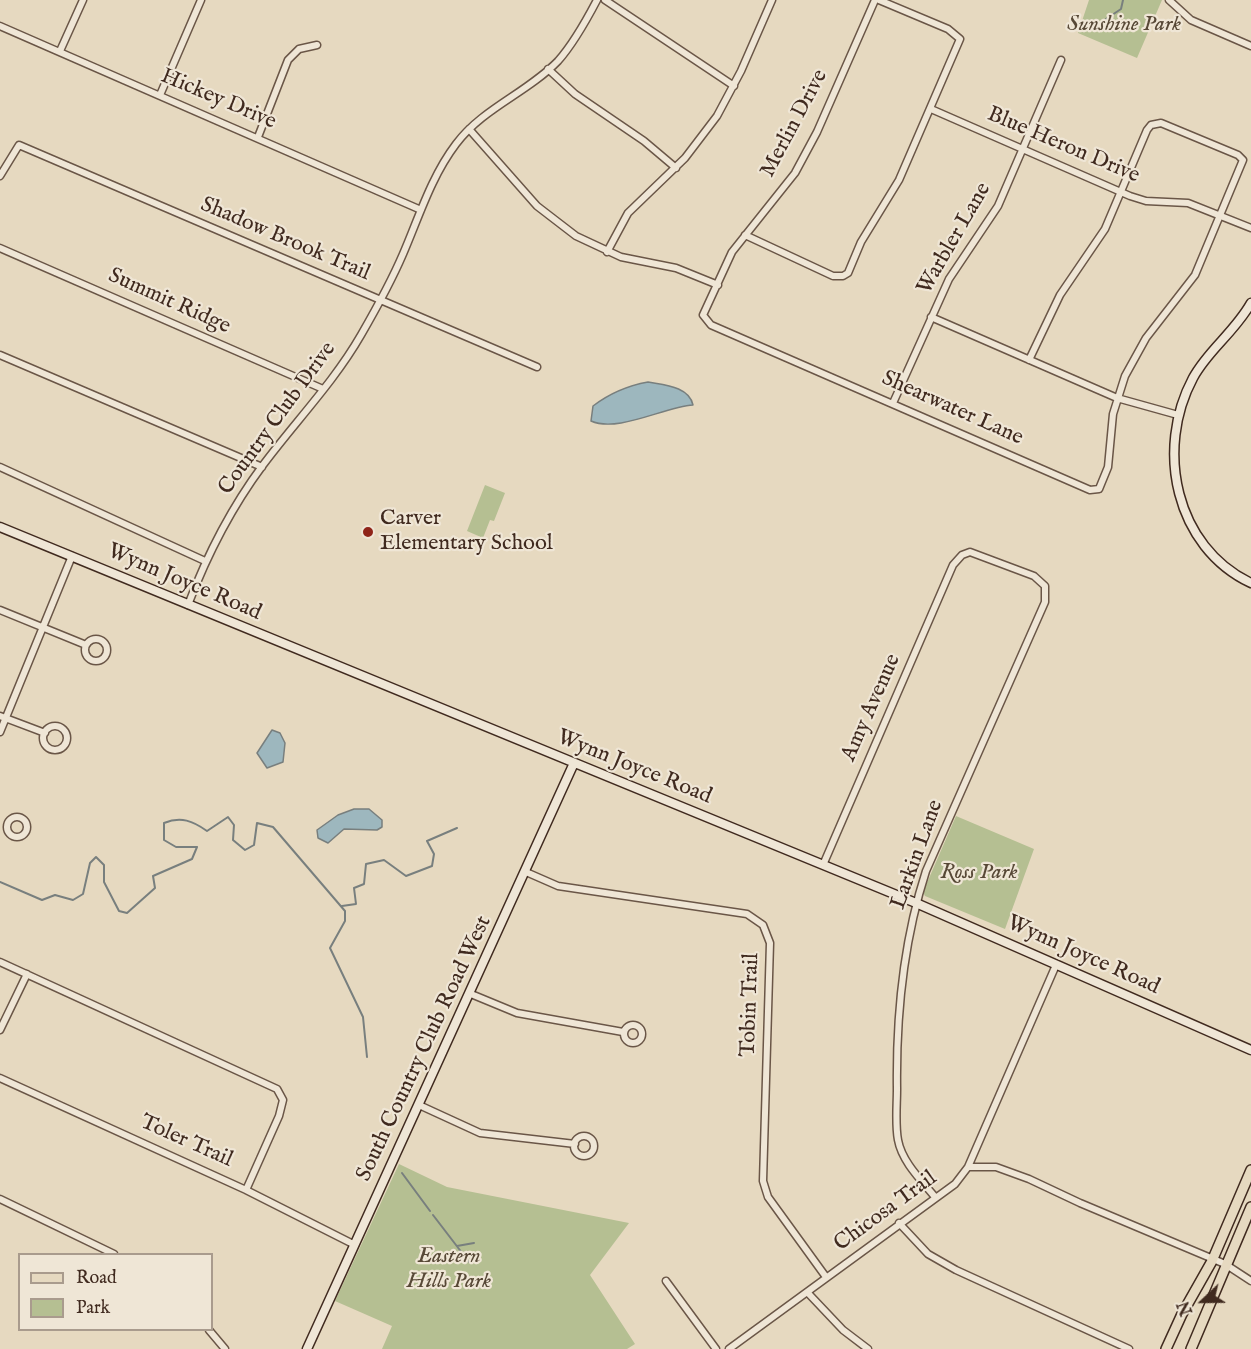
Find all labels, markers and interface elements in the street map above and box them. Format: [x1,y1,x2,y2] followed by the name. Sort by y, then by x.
[1067,12,1181,38] park label: Sunshine Park
[156,64,280,136] street label: Hickey Drive
[756,66,834,182] street label: Merlin Drive
[983,102,1143,190] street label: Blue Heron Drive
[912,178,998,300] street label: Warbler Lane
[196,192,374,288] street label: Shadow Brook Trail
[104,263,234,341] street label: Summit Ridge
[214,337,342,501] street label: Country Club Drive
[877,366,1027,452] street label: Shearwater Lane
[380,506,553,558] place label: Carver Elementary School
[361,525,375,539] marker: Carver Elementary School
[103,539,265,627] street label: Wynn Joyce Road
[837,650,907,766] street label: Amy Avenue
[553,725,715,811] street label: Wynn Joyce Road
[886,797,950,913] street label: Larkin Lane
[940,860,1018,886] park label: Ross Park
[1003,910,1163,1002] street label: Wynn Joyce Road
[352,912,498,1186] street label: South Country Club Road West
[736,953,766,1057] street label: Tobin Trail
[136,1110,236,1174] street label: Toler Trail
[830,1166,942,1258] street label: Chicosa Trail
[407,1244,491,1296] park label: Eastern Hills Park
[18,1253,213,1331] legend
[76,1267,117,1290] text: Road
[1173,1271,1233,1331] north arrow
[76,1297,110,1320] text: Park
[1174,1298,1198,1318] text: N

